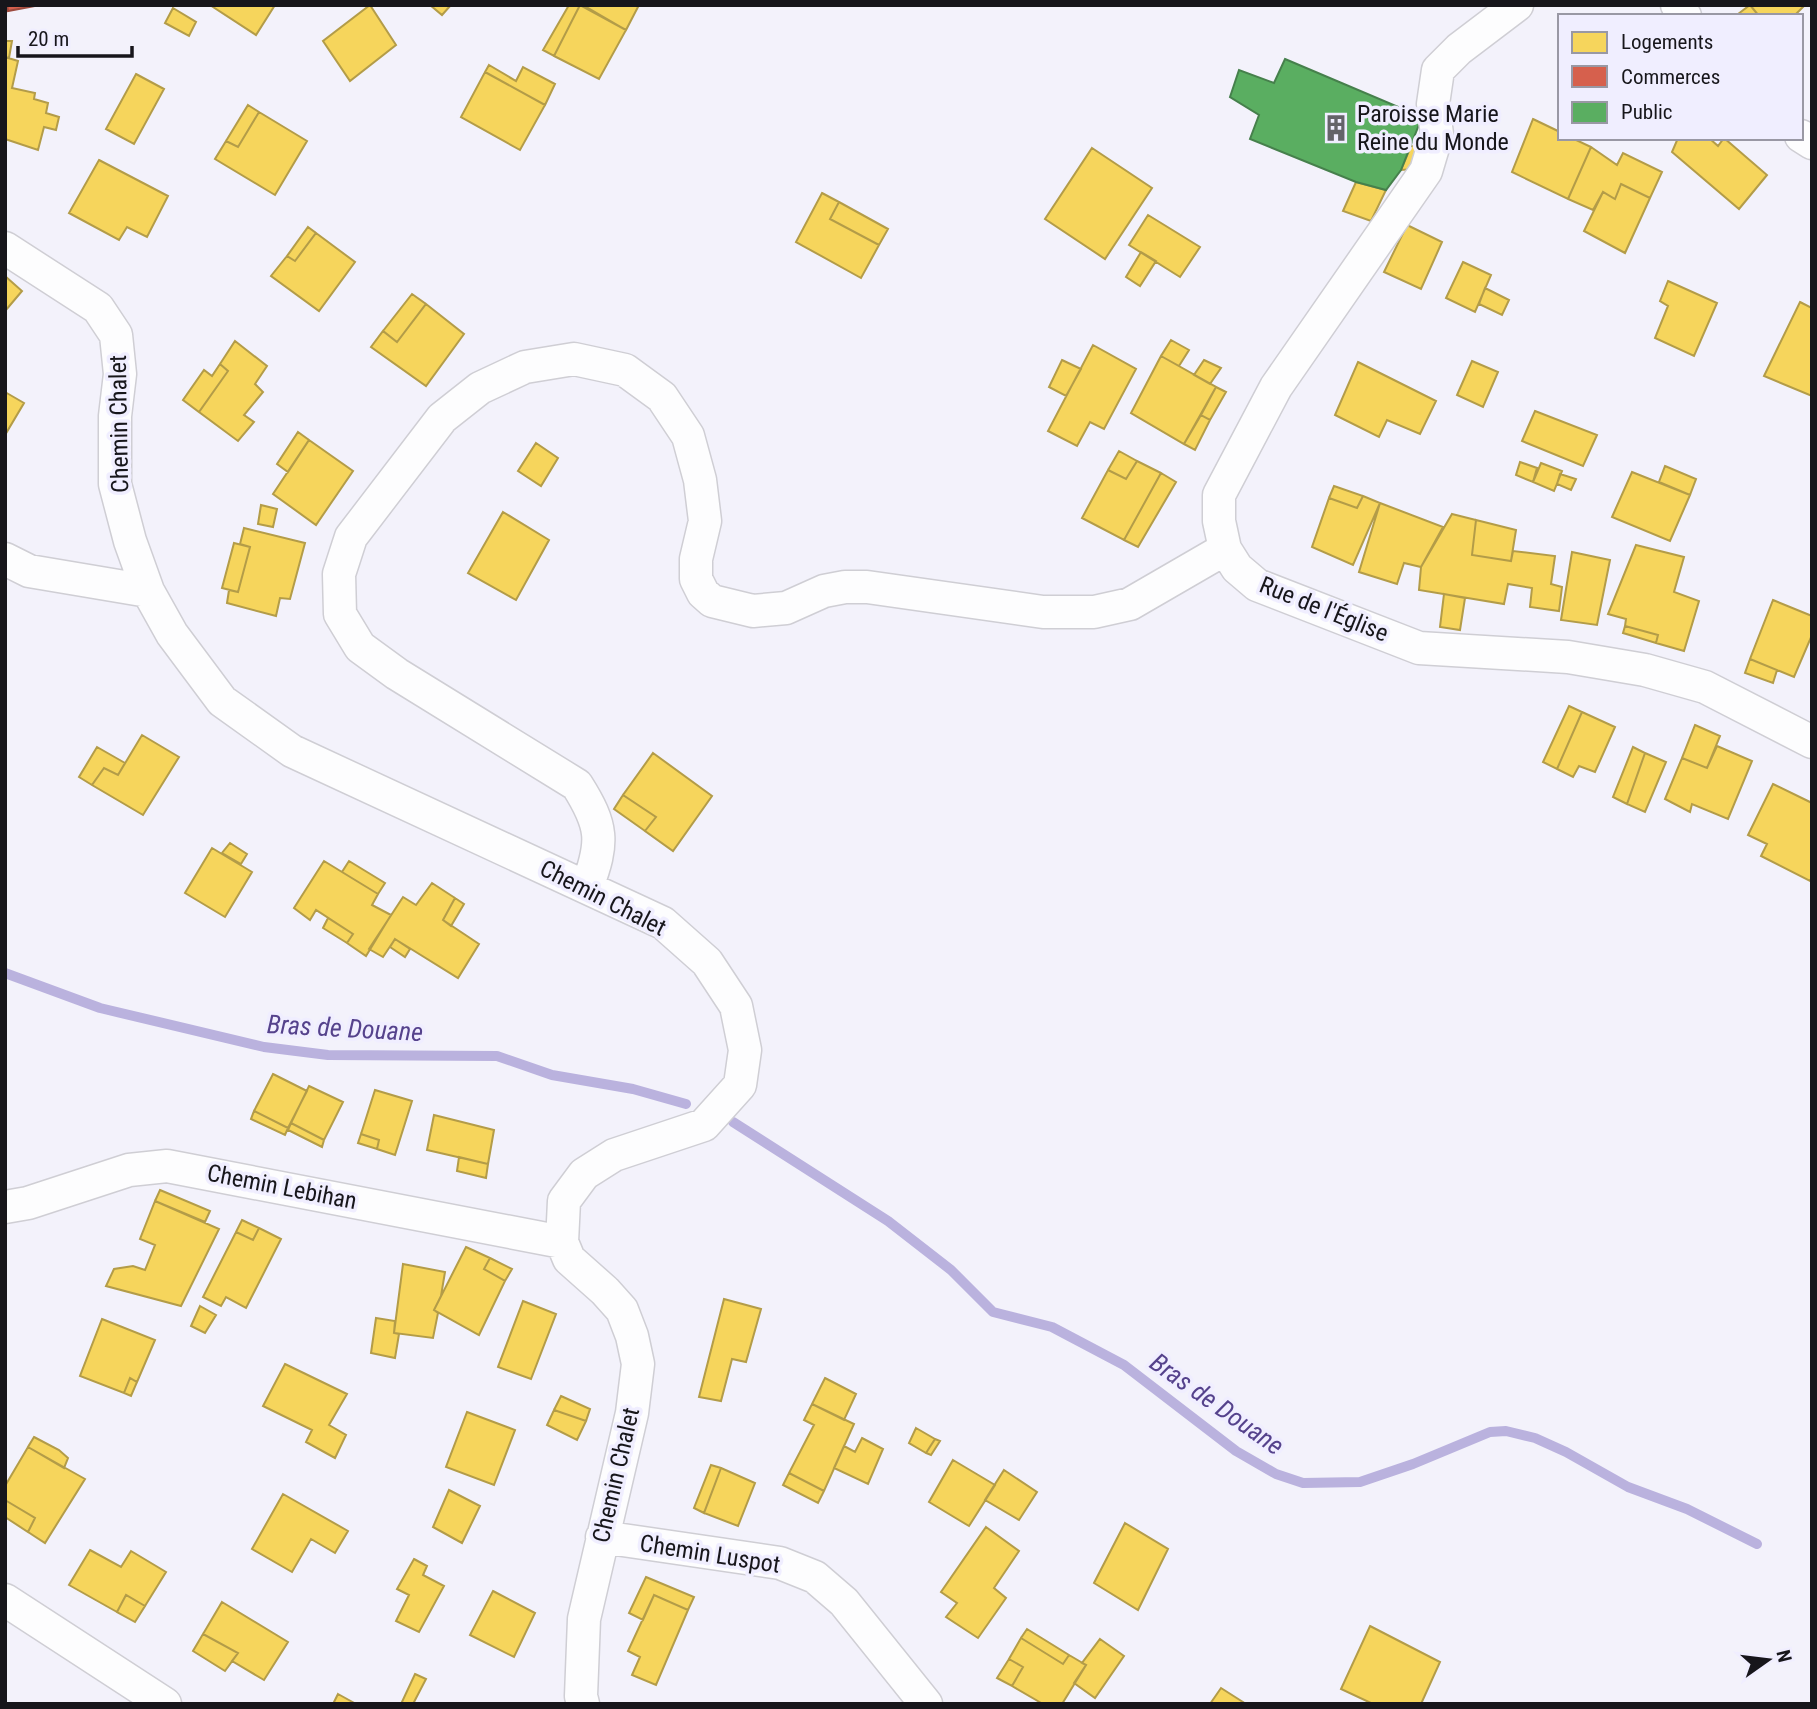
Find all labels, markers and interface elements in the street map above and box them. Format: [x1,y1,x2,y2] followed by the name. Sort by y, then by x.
[18,14,131,58] scale bar
[1558,14,1803,140] legend
[28,27,69,51] text: 20 m
[1621,30,1713,54] text: Logements
[1621,65,1720,89] text: Commerces
[1357,100,1509,156] place label: Paroisse Marie Reine du Monde
[1621,100,1673,124] text: Public
[1321,113,1351,143] building icon: Paroisse Marie Reine du Monde
[104,355,134,493] street label: Chemin Chalet
[1256,571,1392,647] street label: Rue de l'Église
[535,854,671,942] street label: Chemin Chalet
[266,1009,424,1047] water label: Bras de Douane
[205,1159,359,1215] street label: Chemin Lebihan
[1144,1347,1290,1461] water label: Bras de Douane
[587,1405,645,1545] street label: Chemin Chalet
[638,1529,782,1579] street label: Chemin Luspot
[1733,1625,1803,1695] north arrow
[1771,1648,1797,1664] text: N

